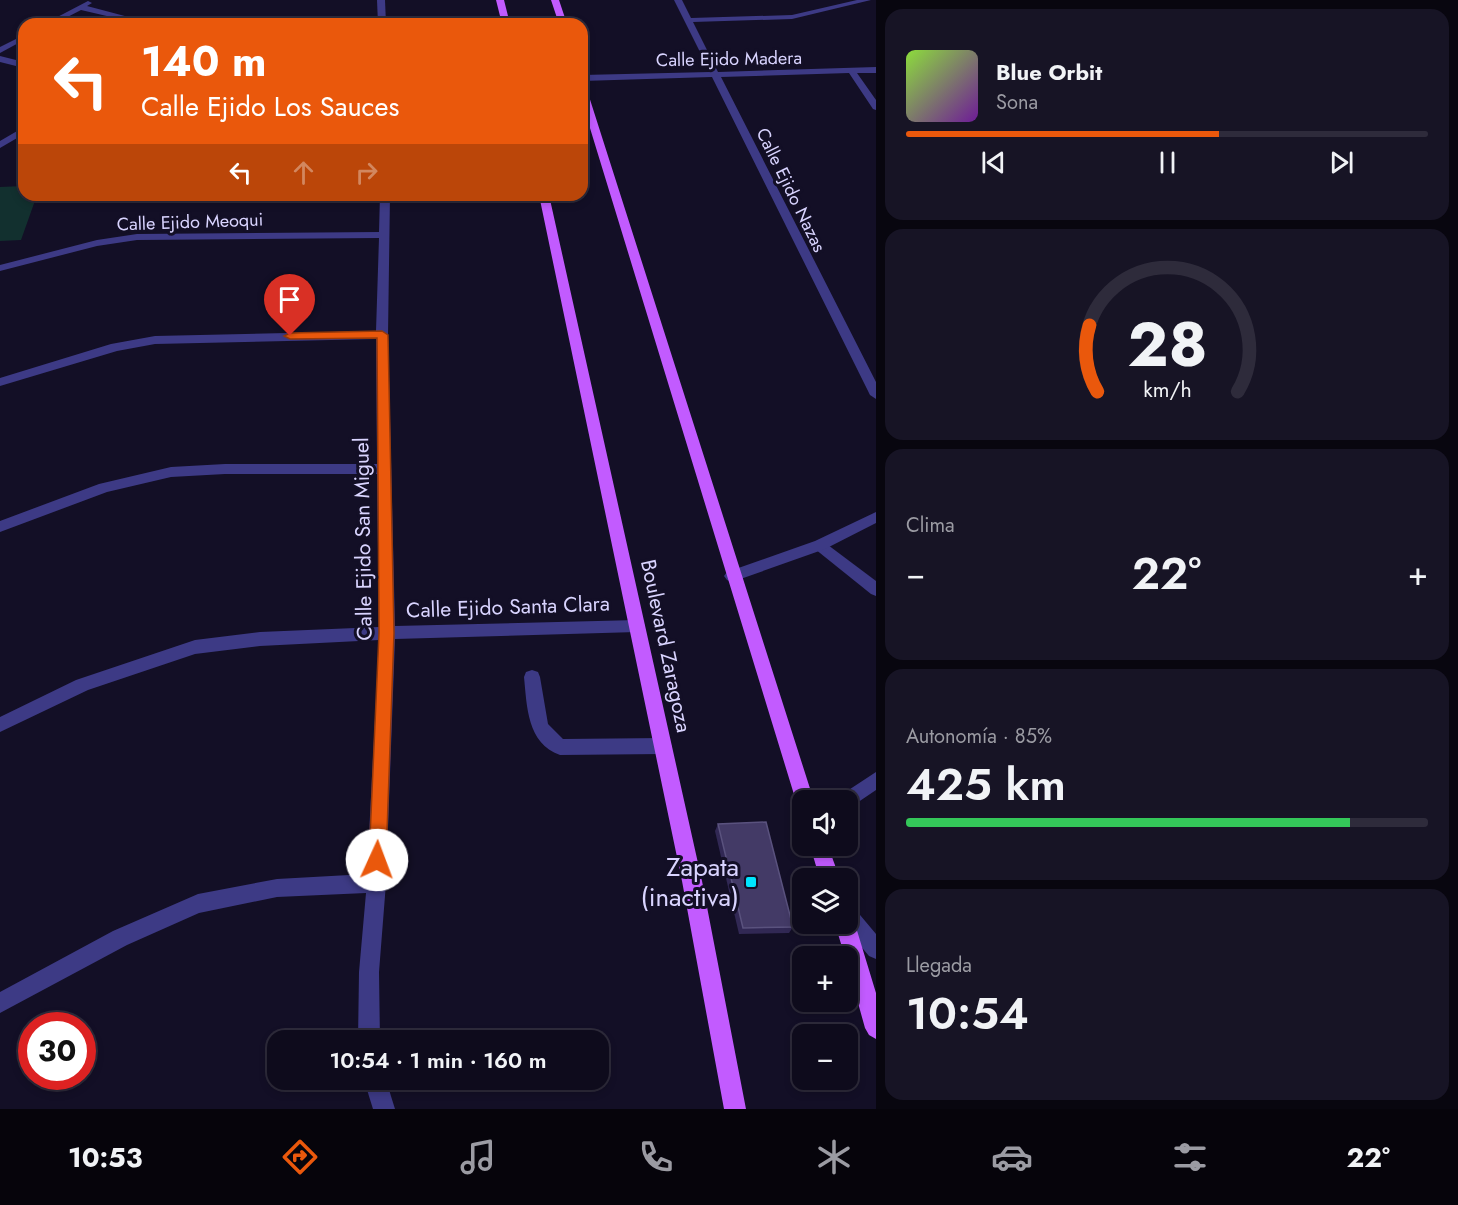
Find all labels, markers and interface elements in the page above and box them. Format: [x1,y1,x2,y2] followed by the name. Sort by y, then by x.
[141,31,267,92] text: 140 m
[42,42,120,120] icon: left
[656,45,802,73] street label: Calle Ejido Madera
[996,56,1102,88] text: Blue Orbit
[141,87,399,126] text: Calle Ejido Los Sauces
[996,88,1038,117] text: Sona
[750,123,832,257] street label: Calle Ejido Nazas
[977,146,1010,179] icon: previous
[1151,146,1184,179] icon: pause
[1325,146,1358,179] icon: next
[224,156,257,189] icon: left
[287,156,320,189] icon: ahead
[350,156,383,189] icon: right
[116,206,264,238] street label: Calle Ejido Meoqui
[264,274,315,336] pin
[273,283,306,316] icon: arrive
[1127,299,1207,389] text: 28
[1143,374,1191,405] text: km/h
[346,437,380,641] street label: Calle Ejido San Miguel
[906,511,955,540] text: Clima
[1132,541,1201,606] text: 22°
[906,550,925,597] text: −
[1408,550,1428,597] text: +
[633,557,699,735] street label: Boulevard Zaragoza
[406,588,610,626] street label: Calle Ejido Santa Clara
[906,722,1052,751] text: Autonomía · 85%
[906,752,1066,817] text: 425 km
[792,790,858,1090] map controls
[792,790,858,856] button: sound
[345,828,409,892] position arrow
[641,848,739,916] place label: Zapata (inactiva)
[792,868,858,934] button: layers
[744,875,758,889] marker: Zapata (inactiva)
[792,946,858,1012] button: +
[906,951,972,980] text: Llegada
[906,981,1029,1046] text: 10:54
[18,1012,96,1090] speed limit sign: 30
[792,1024,858,1090] button: −
[329,1044,547,1076] text: 10:54 · 1 min · 160 m
[279,1136,321,1178] icon: directions
[457,1136,499,1178] icon: music
[635,1136,677,1178] icon: phone
[813,1136,855,1178] icon: climate
[991,1136,1033,1178] icon: car
[1169,1136,1211,1178] icon: filters
[68,1138,143,1177] text: 10:53
[1347,1138,1390,1177] text: 22°

